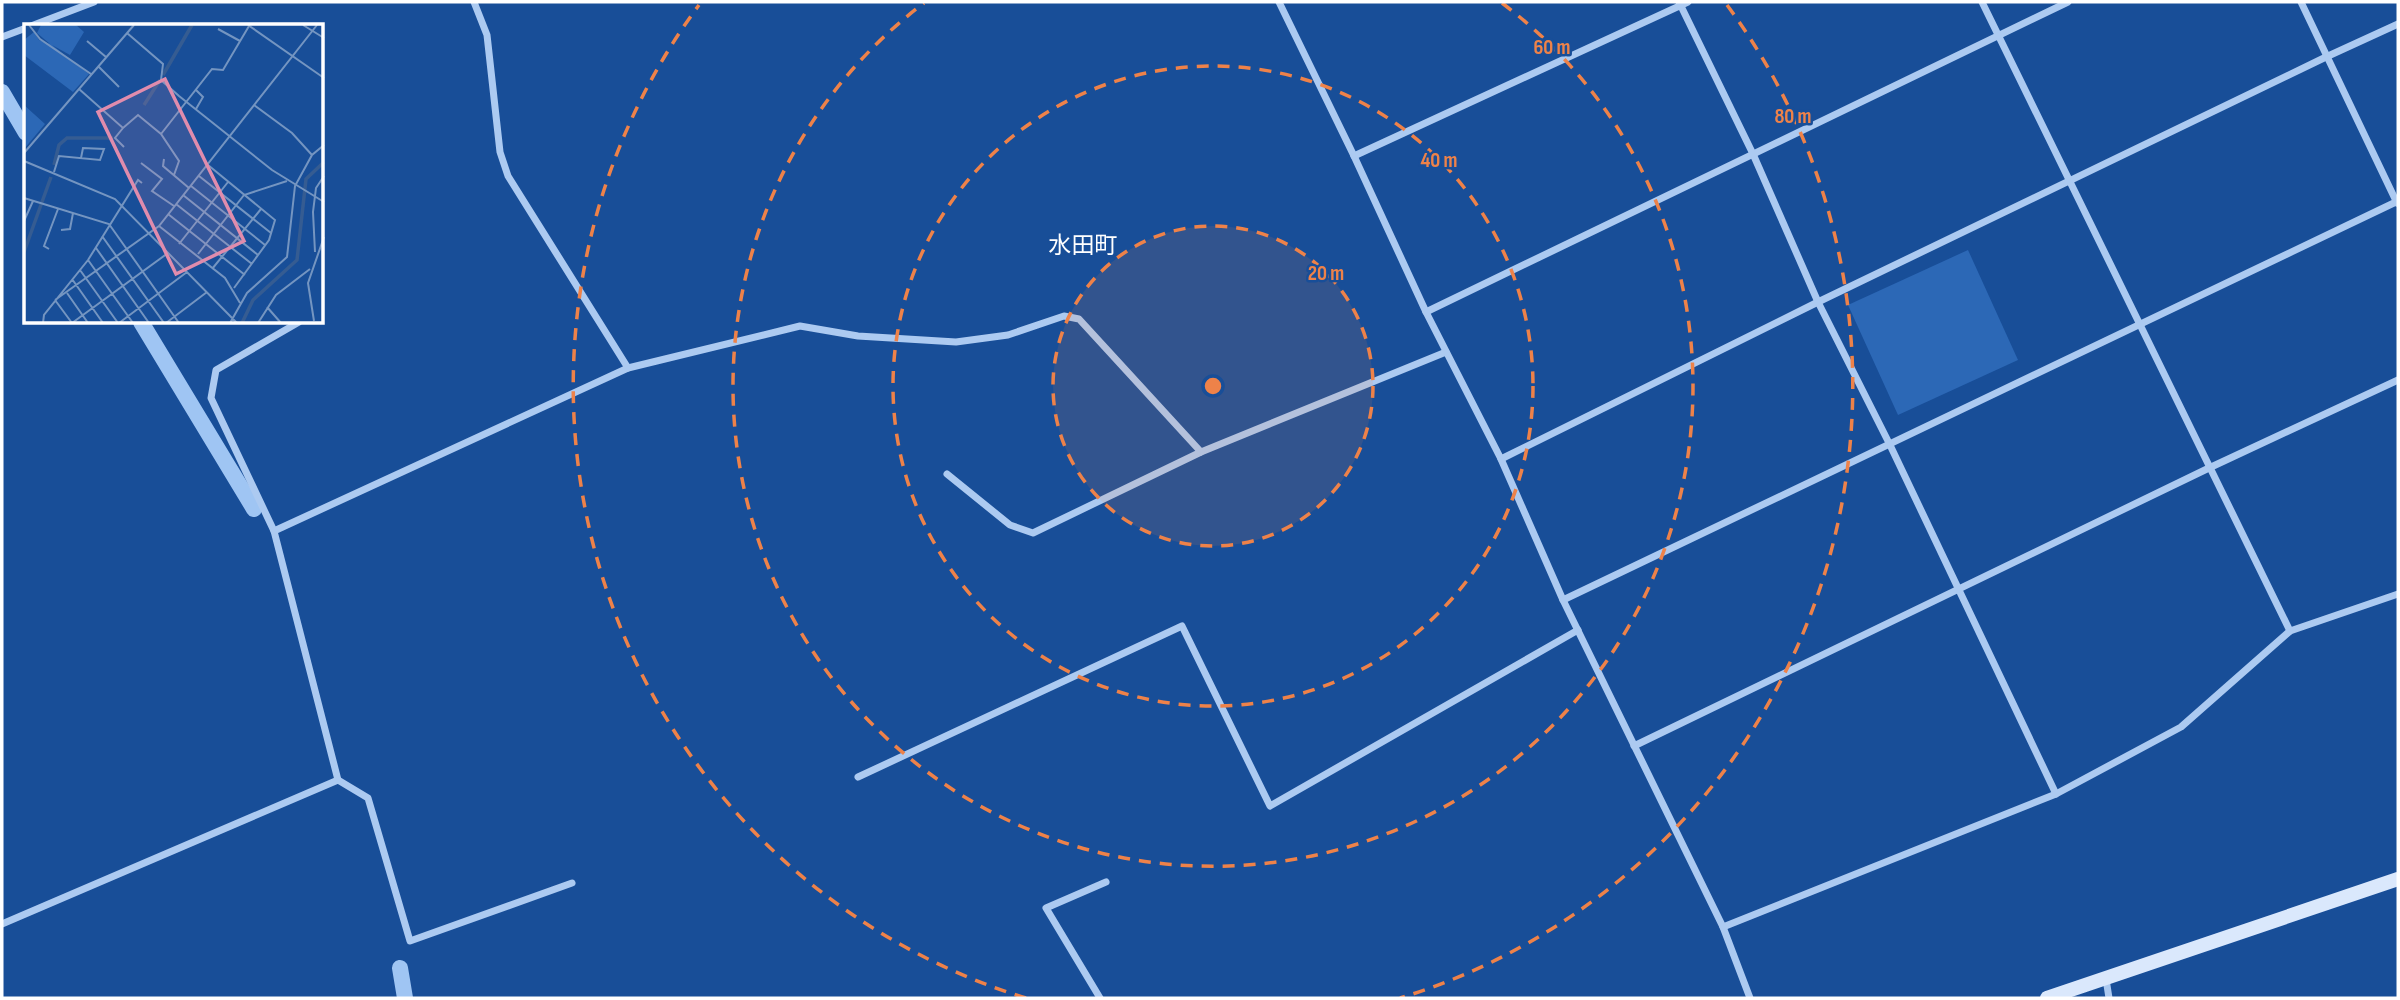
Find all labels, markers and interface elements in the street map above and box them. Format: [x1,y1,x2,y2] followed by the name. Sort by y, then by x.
[24,24,324,324] inset map
[1533,35,1571,60] text: 60 m
[1774,104,1812,129] text: 80 m
[1421,148,1457,173] text: 40 m
[1049,232,1118,260] district label: 水田町
[1308,261,1344,286] text: 20 m
[1201,374,1225,398] centre of rings

